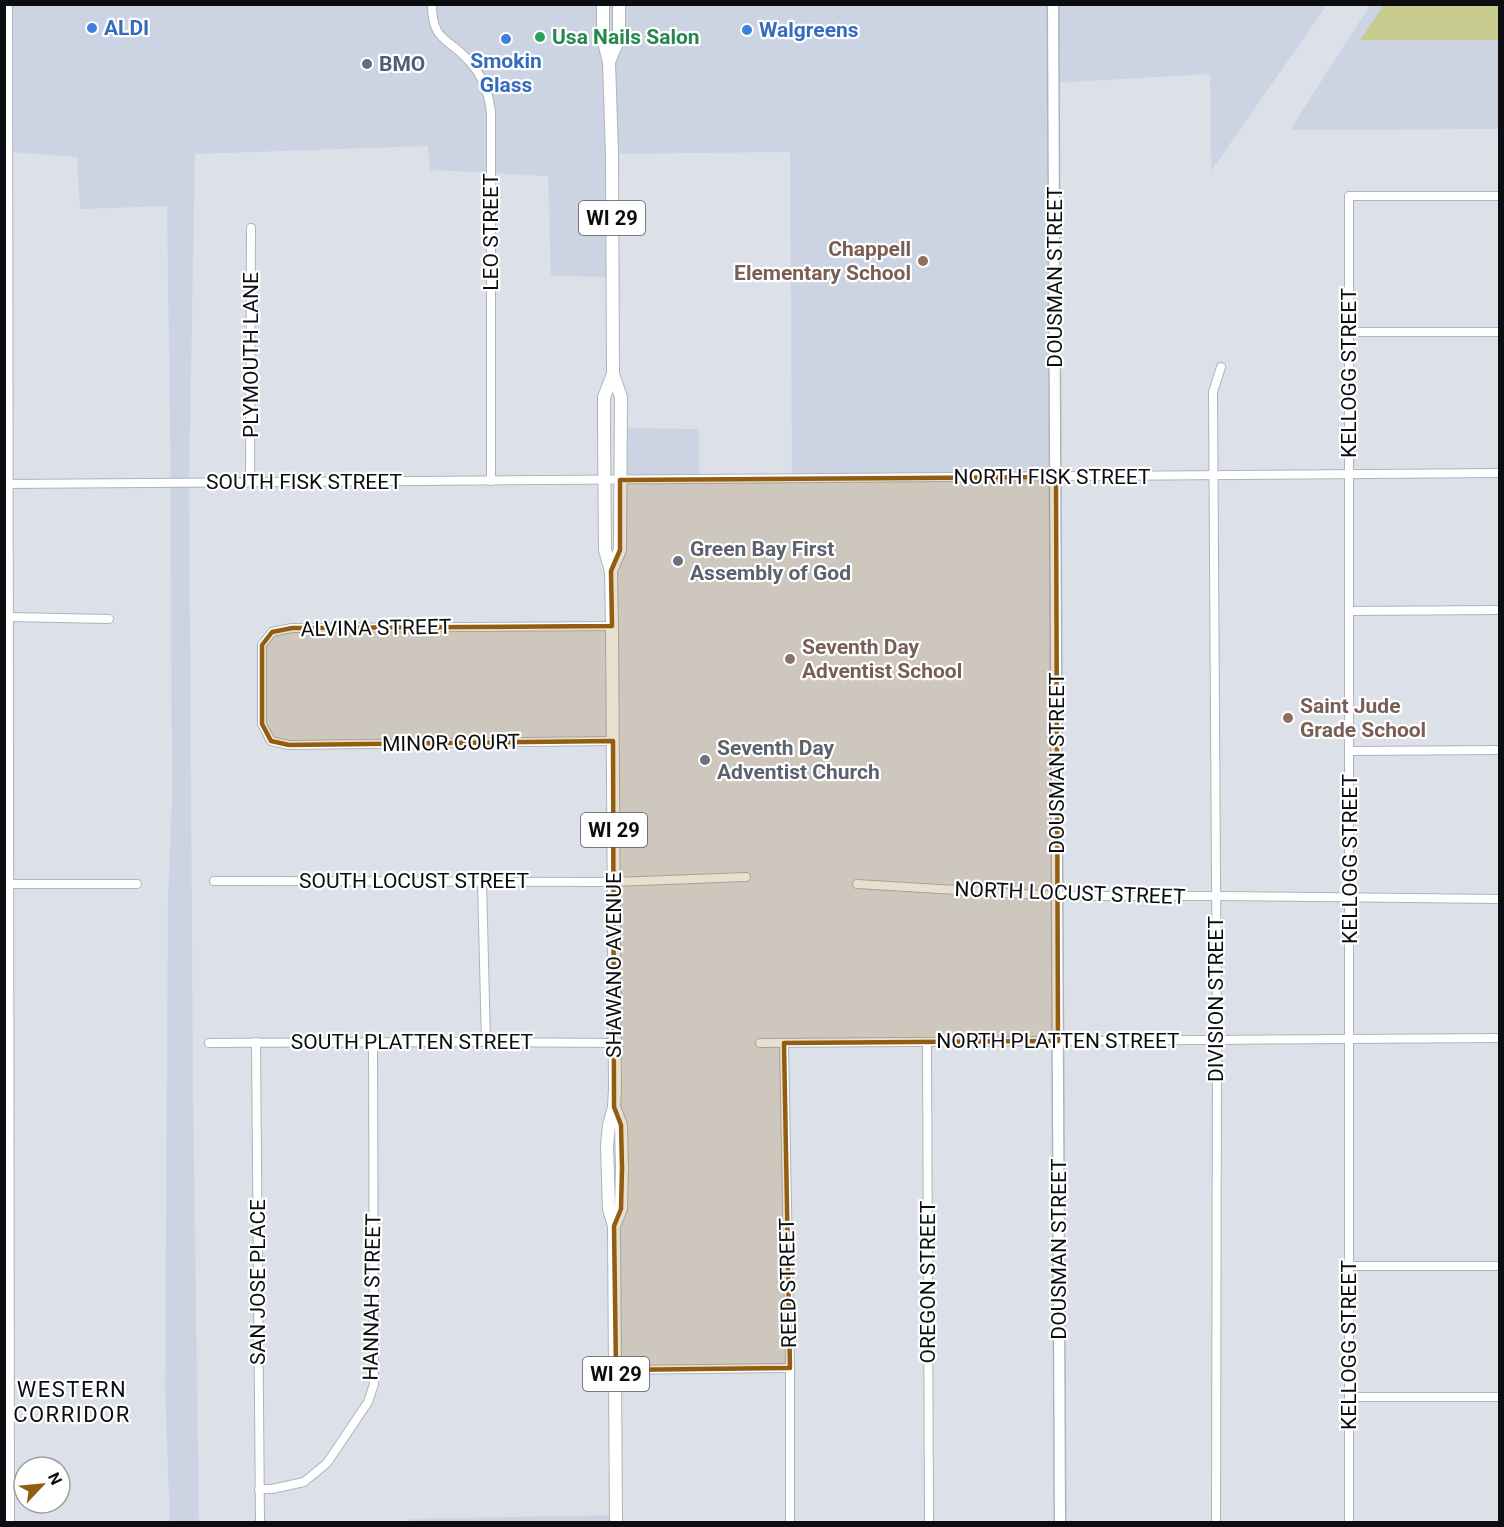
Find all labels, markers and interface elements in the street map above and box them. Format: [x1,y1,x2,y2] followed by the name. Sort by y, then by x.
[104,16,149,40] place label: ALDI
[759,18,859,42] place label: Walgreens
[85,21,99,35] marker: ALDI
[740,23,754,37] marker: Walgreens
[552,25,700,49] place label: Usa Nails Salon
[533,30,547,44] marker: Usa Nails Salon
[499,32,513,46] marker: Smokin Glass
[470,49,542,97] place label: Smokin Glass
[379,52,425,76] place label: BMO
[360,57,374,71] marker: BMO
[479,173,503,291] street label: LEO STREET
[1043,186,1067,368] street label: DOUSMAN STREET
[579,201,645,235] road number: WI 29
[734,237,911,285] place label: Chappell Elementary School
[916,254,930,268] marker: Chappell Elementary School
[239,272,263,438] street label: PLYMOUTH LANE
[1337,288,1361,458] street label: KELLOGG STREET
[954,465,1151,489] street label: NORTH FISK STREET
[206,470,402,494] street label: SOUTH FISK STREET
[690,537,851,585] place label: Green Bay First Assembly of God
[671,554,685,568] marker: Green Bay First Assembly of God
[300,615,452,641] street label: ALVINA STREET
[802,635,962,683] place label: Seventh Day Adventist School
[783,652,797,666] marker: Seventh Day Adventist School
[1045,672,1069,854] street label: DOUSMAN STREET
[1300,694,1426,742] place label: Saint Jude Grade School
[1281,711,1295,725] marker: Saint Jude Grade School
[382,730,521,756] street label: MINOR COURT
[717,736,880,784] place label: Seventh Day Adventist Church
[698,753,712,767] marker: Seventh Day Adventist Church
[1338,774,1362,944] street label: KELLOGG STREET
[581,813,647,847] road number: WI 29
[299,869,529,893] street label: SOUTH LOCUST STREET
[602,872,626,1058] street label: SHAWANO AVENUE
[954,877,1186,909] street label: NORTH LOCUST STREET
[1204,916,1228,1082] street label: DIVISION STREET
[936,1029,1180,1053] street label: NORTH PLATTEN STREET
[291,1030,534,1054] street label: SOUTH PLATTEN STREET
[1047,1158,1071,1340] street label: DOUSMAN STREET
[246,1199,270,1365] street label: SAN JOSE PLACE
[916,1200,940,1363] street label: OREGON STREET
[359,1213,385,1381] street label: HANNAH STREET
[775,1217,801,1348] street label: REED STREET
[1337,1260,1361,1430] street label: KELLOGG STREET
[583,1357,649,1391] road number: WI 29
[13,1377,131,1427] district label: WESTERN CORRIDOR
[12,1455,72,1515] north arrow
[44,1469,66,1488] text: N

